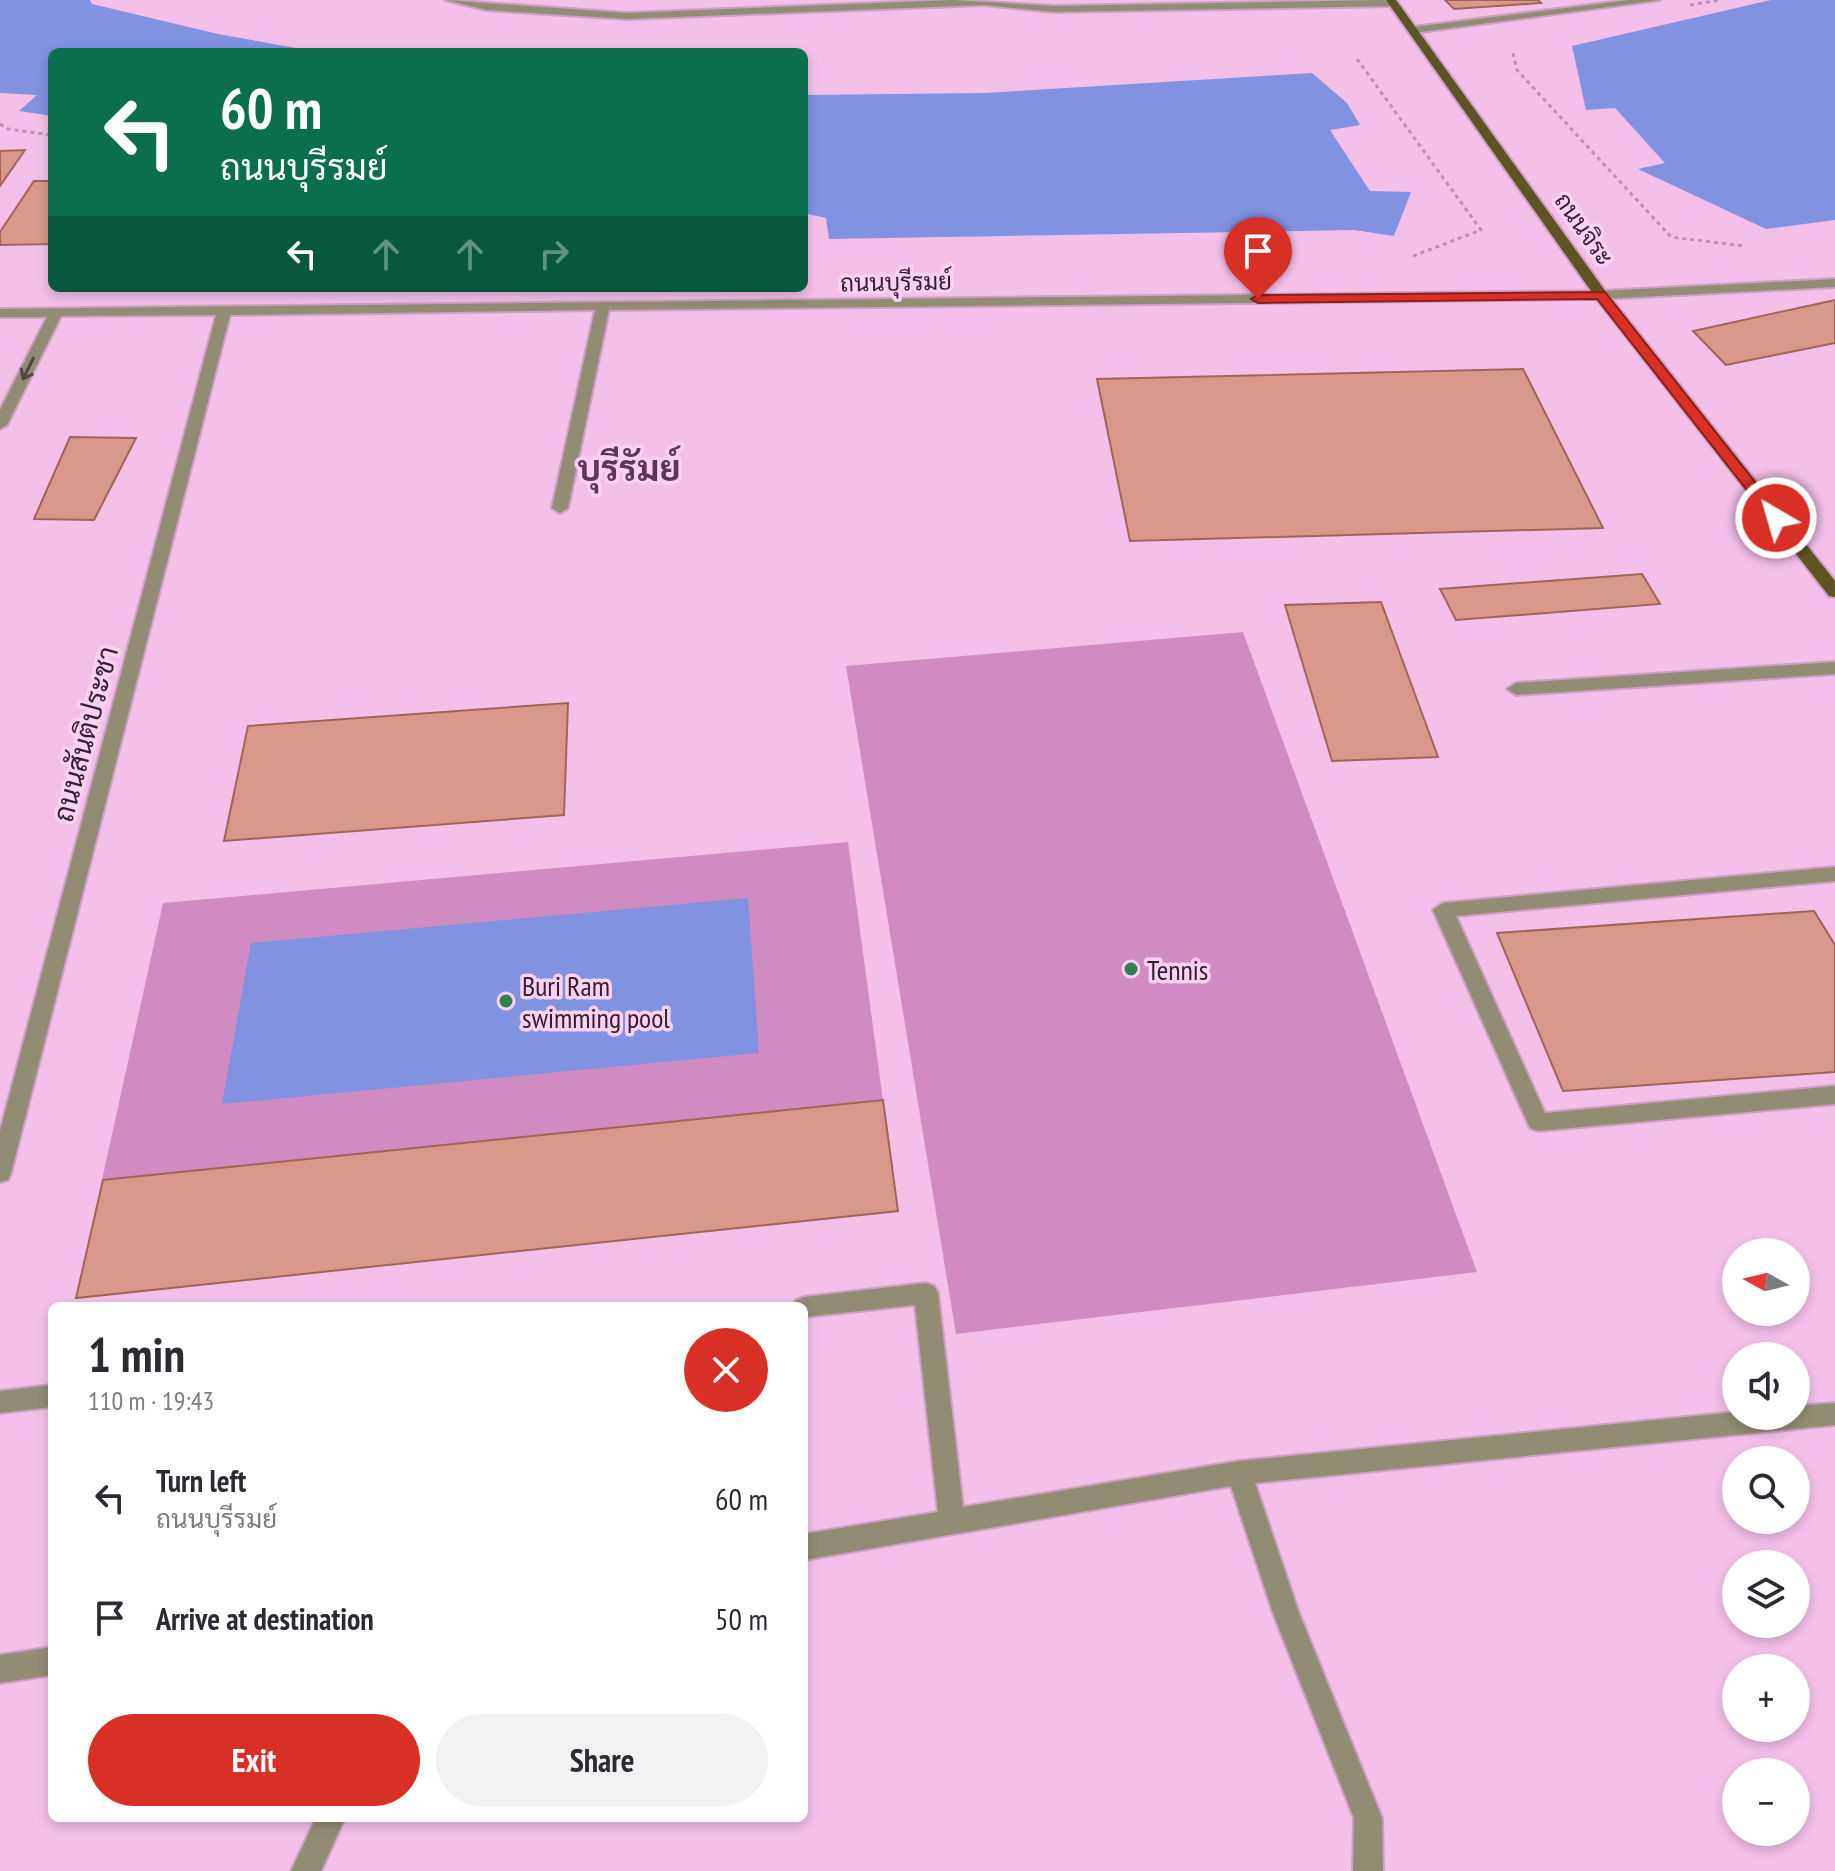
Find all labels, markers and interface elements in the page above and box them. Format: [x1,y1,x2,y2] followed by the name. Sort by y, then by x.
[220,72,322,144] text: 60 m
[88,80,192,184] icon: left
[220,143,388,190] text: ถนนบุรีรมย์
[1548,186,1620,272] street label: ถนนจิระ
[1224,217,1292,299] pin
[1236,229,1280,273] icon: arrive
[280,232,324,276] icon: left
[364,232,408,276] icon: ahead
[448,232,492,276] icon: ahead
[532,232,576,276] icon: right
[840,266,952,299] street label: ถนนบุรีรมย์
[20,356,35,380] one-way arrow
[577,444,682,494] district label: บุรีรัมย์
[1734,476,1818,560] position arrow
[44,642,126,826] street label: ถนนสันติประชา
[1147,951,1208,988] place label: Tennis
[1122,960,1140,978] marker: Tennis
[522,967,670,1036] place label: Buri Ram swimming pool
[497,992,515,1010] marker: Buri Ram swimming pool
[1722,1238,1810,1326] north arrow
[1722,1238,1810,1846] map controls
[88,1323,185,1385] text: 1 min
[684,1328,768,1412] button: close
[1722,1342,1810,1430] button: sound
[88,1384,214,1417] text: 110 m · 19:43
[1722,1446,1810,1534] button: search
[156,1461,246,1500] text: Turn left
[88,1476,132,1520] icon: left
[715,1479,768,1518] text: 60 m
[156,1502,277,1535] text: ถนนบุรีรมย์
[1722,1550,1810,1638] button: layers
[88,1596,132,1640] icon: arrive
[156,1599,374,1638] text: Arrive at destination
[715,1599,768,1638] text: 50 m
[1722,1654,1810,1742] button: +
[88,1714,420,1806] button: Exit
[436,1714,768,1806] button: Share
[1722,1758,1810,1846] button: −

